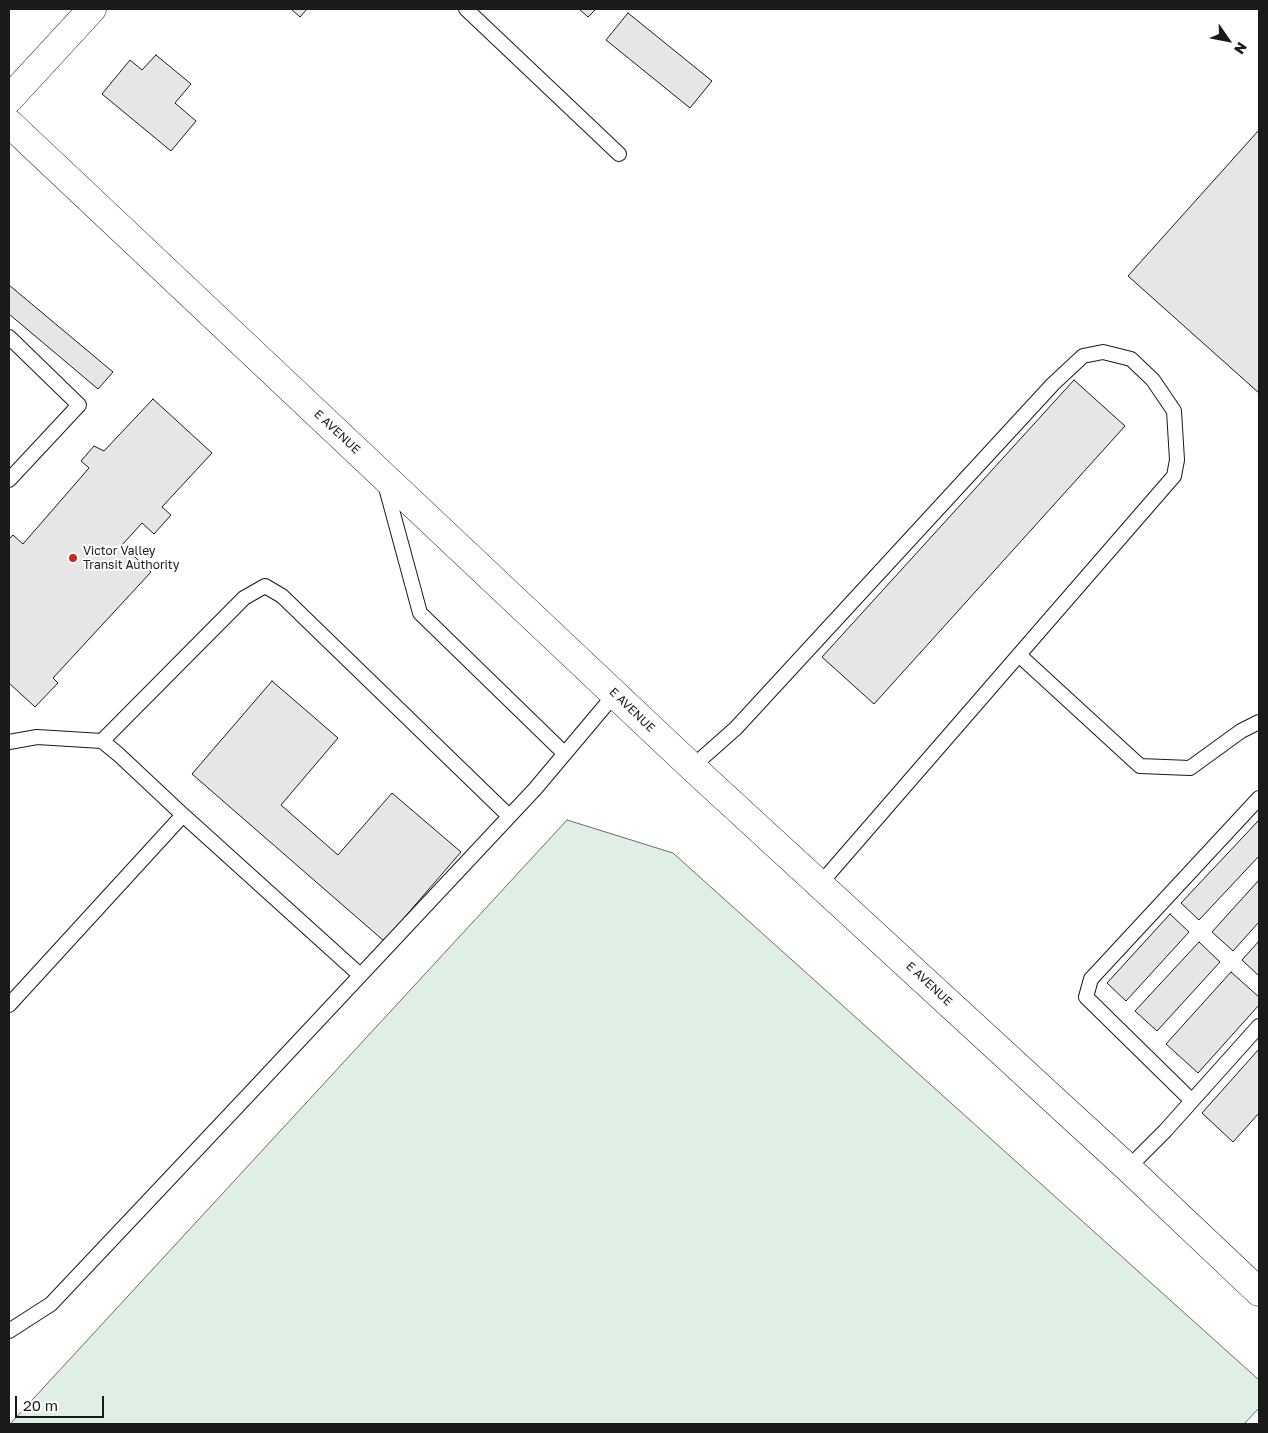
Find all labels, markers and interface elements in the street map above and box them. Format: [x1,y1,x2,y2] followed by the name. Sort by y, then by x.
[1203,15,1253,65] north arrow
[1231,39,1251,58] text: N
[311,407,363,457] street label: E AVENUE
[83,544,180,572] place label: Victor Valley Transit Authority
[67,552,79,564] marker: Victor Valley Transit Authority
[606,685,658,735] street label: E AVENUE
[903,959,955,1009] street label: E AVENUE
[18,1386,106,1418] scale bar
[23,1396,58,1414] text: 20 m

